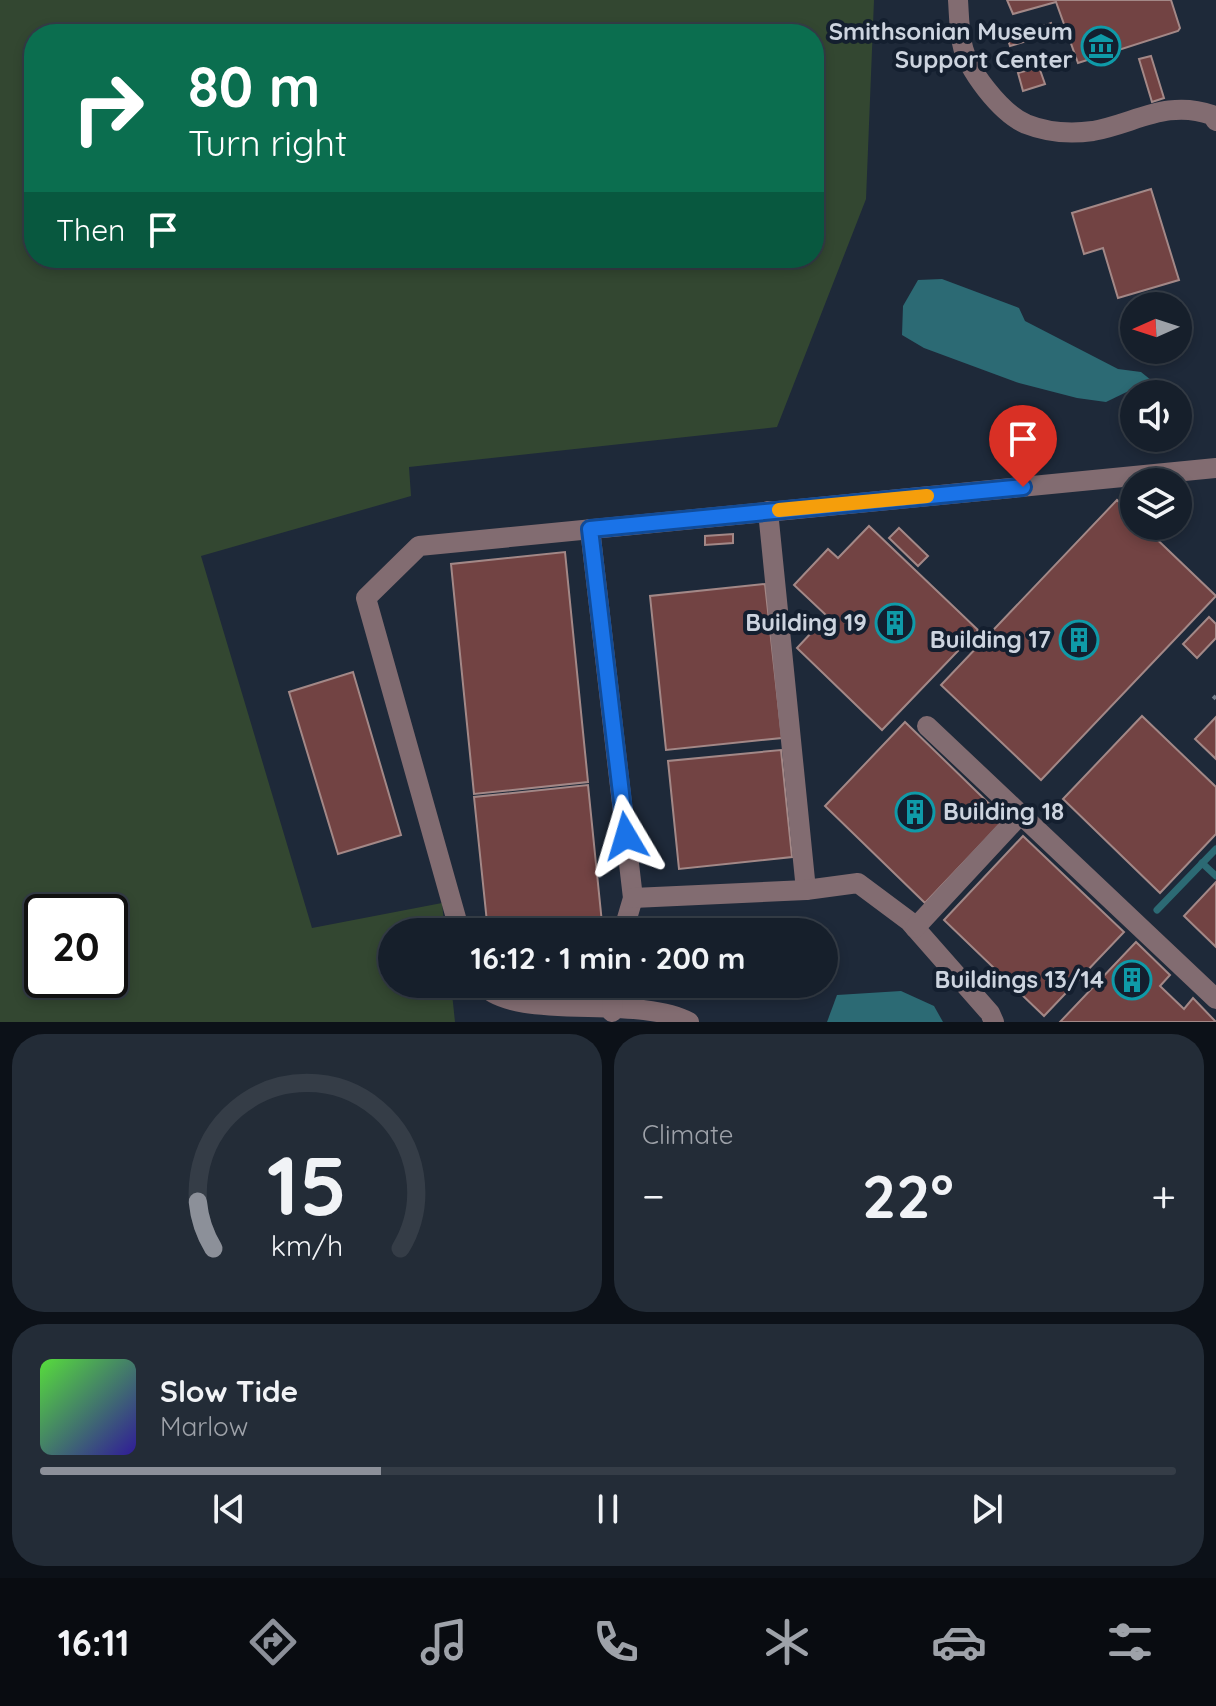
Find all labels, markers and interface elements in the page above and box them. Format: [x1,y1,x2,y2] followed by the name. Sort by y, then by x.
[829,16,1073,74] place label: Smithsonian Museum Support Center
[1080,25,1122,67] museum icon: Smithsonian Museum Support Center
[188,51,320,121] text: 80 m
[56,56,160,160] icon: right
[188,120,347,165] text: Turn right
[141,208,185,252] icon: arrive
[56,211,125,249] text: Then
[1120,292,1192,364] north arrow
[1120,292,1192,540] map controls
[1120,380,1192,452] button: sound
[989,405,1057,487] pin
[1001,417,1045,461] icon: arrive
[1120,468,1192,540] button: layers
[874,602,916,644] building icon: Building 19
[745,607,867,637] place label: Building 19
[1058,619,1100,661] building icon: Building 17
[930,624,1051,654] place label: Building 17
[894,791,936,833] building icon: Building 18
[584,794,668,878] position arrow
[943,796,1064,826] place label: Building 18
[24,894,128,998] speed limit sign: 20
[471,939,745,977] text: 16:12 · 1 min · 200 m
[1111,959,1153,1001] building icon: Buildings 13/14
[935,964,1104,994] place label: Buildings 13/14
[642,1118,733,1151] text: Climate
[267,1132,347,1236] text: 15
[862,1158,954,1233] text: 22°
[642,1168,665,1223] text: −
[1151,1168,1176,1223] text: +
[271,1227,343,1263] text: km/h
[160,1372,298,1410] text: Slow Tide
[160,1410,248,1443] text: Marlow
[207,1487,251,1531] icon: previous
[586,1487,630,1531] icon: pause
[965,1487,1009,1531] icon: next
[245,1614,301,1670] icon: directions
[416,1614,472,1670] icon: music
[588,1614,644,1670] icon: phone
[759,1614,815,1670] icon: climate
[931,1614,987,1670] icon: car
[1102,1614,1158,1670] icon: filters
[58,1620,129,1665] text: 16:11

